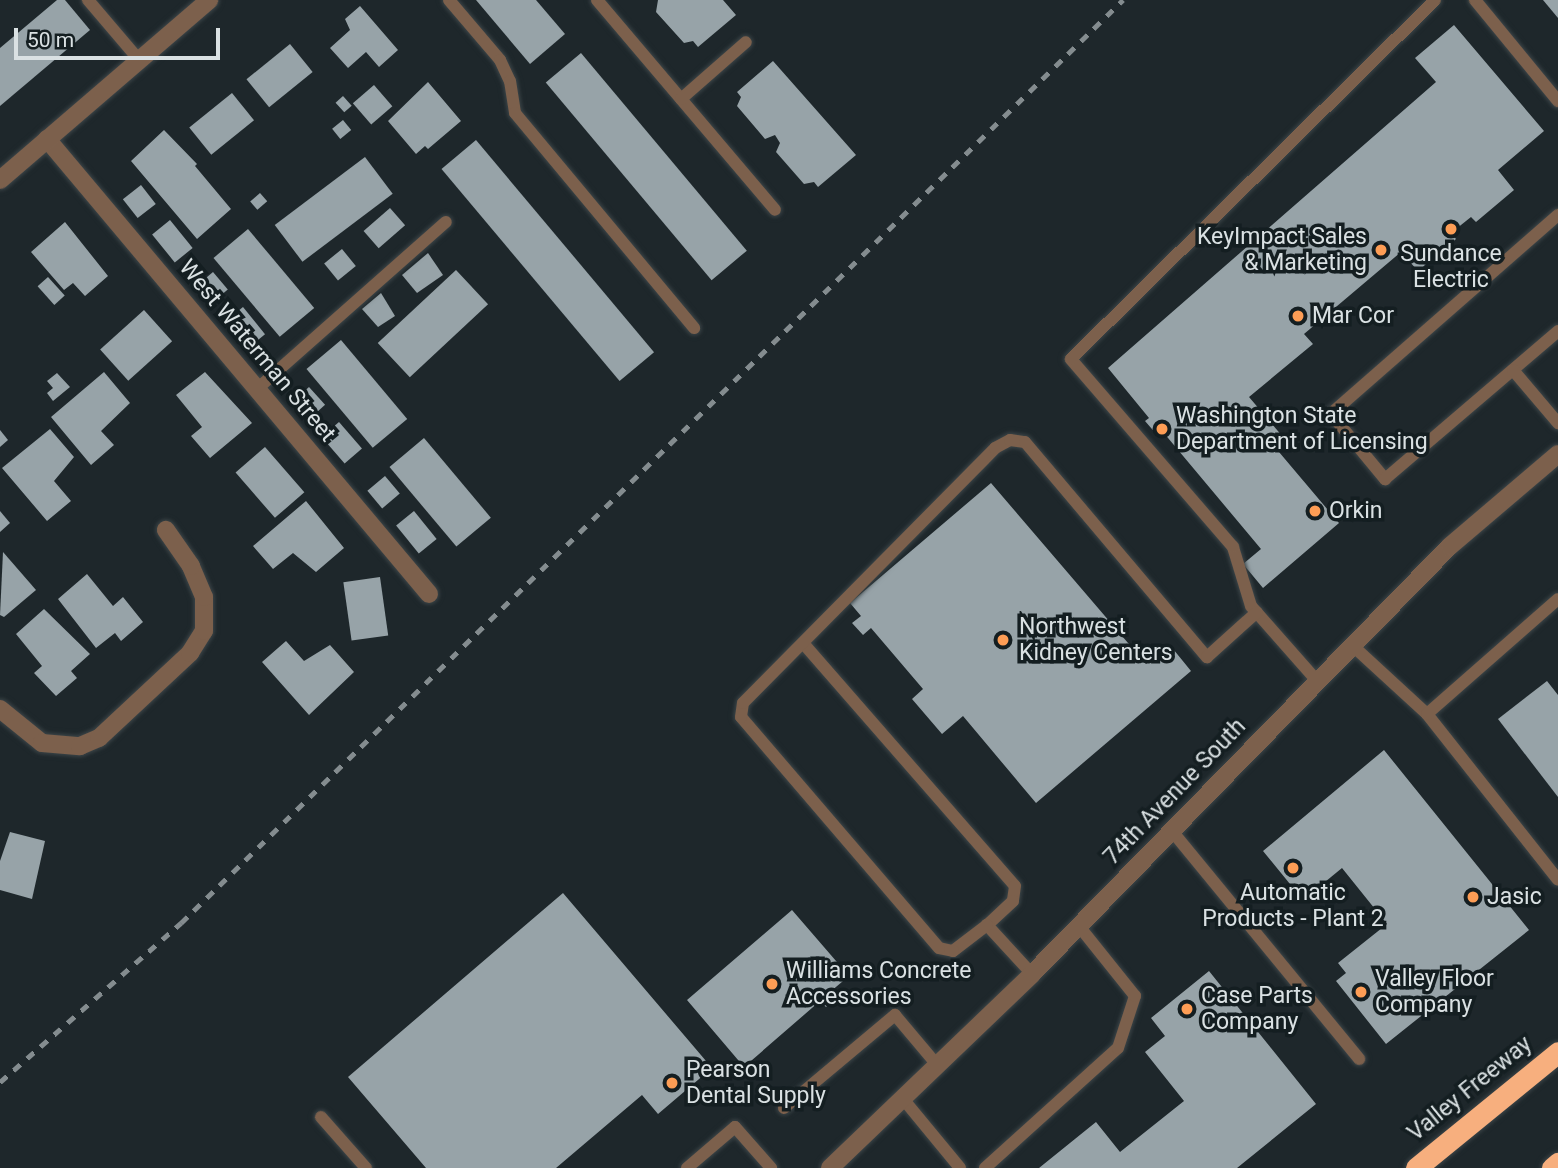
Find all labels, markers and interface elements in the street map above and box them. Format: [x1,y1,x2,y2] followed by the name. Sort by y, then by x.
[18,14,224,58] scale bar
[27,28,74,52] text: 50 m
[1443,221,1459,237] marker: Sundance Electric
[1197,223,1367,277] place label: KeyImpact Sales & Marketing
[1400,240,1502,294] place label: Sundance Electric
[1373,242,1389,258] marker: KeyImpact Sales & Marketing
[173,254,341,448] street label: West Waterman Street
[1312,302,1394,330] place label: Mar Cor
[1290,308,1306,324] marker: Mar Cor
[1176,402,1428,456] place label: Washington State Department of Licensing
[1154,421,1170,437] marker: Washington State Department of Licensing
[1329,497,1383,525] place label: Orkin
[1307,503,1323,519] marker: Orkin
[1019,613,1173,667] place label: Northwest Kidney Centers
[993,630,1013,650] marker: Northwest Kidney Centers
[1098,713,1252,871] street label: 74th Avenue South
[1285,860,1301,876] marker: Automatic Products - Plant 2
[1202,879,1384,933] place label: Automatic Products - Plant 2
[1487,883,1542,911] place label: Jasic
[1465,889,1481,905] marker: Jasic
[786,957,971,1011] place label: Williams Concrete Accessories
[1375,965,1494,1019] place label: Valley Floor Company
[764,976,780,992] marker: Williams Concrete Accessories
[1201,982,1313,1036] place label: Case Parts Company
[1353,984,1369,1000] marker: Valley Floor Company
[1179,1001,1195,1017] marker: Case Parts Company
[1402,1031,1538,1147] street label: Valley Freeway
[686,1056,826,1110] place label: Pearson Dental Supply
[664,1075,680,1091] marker: Pearson Dental Supply

